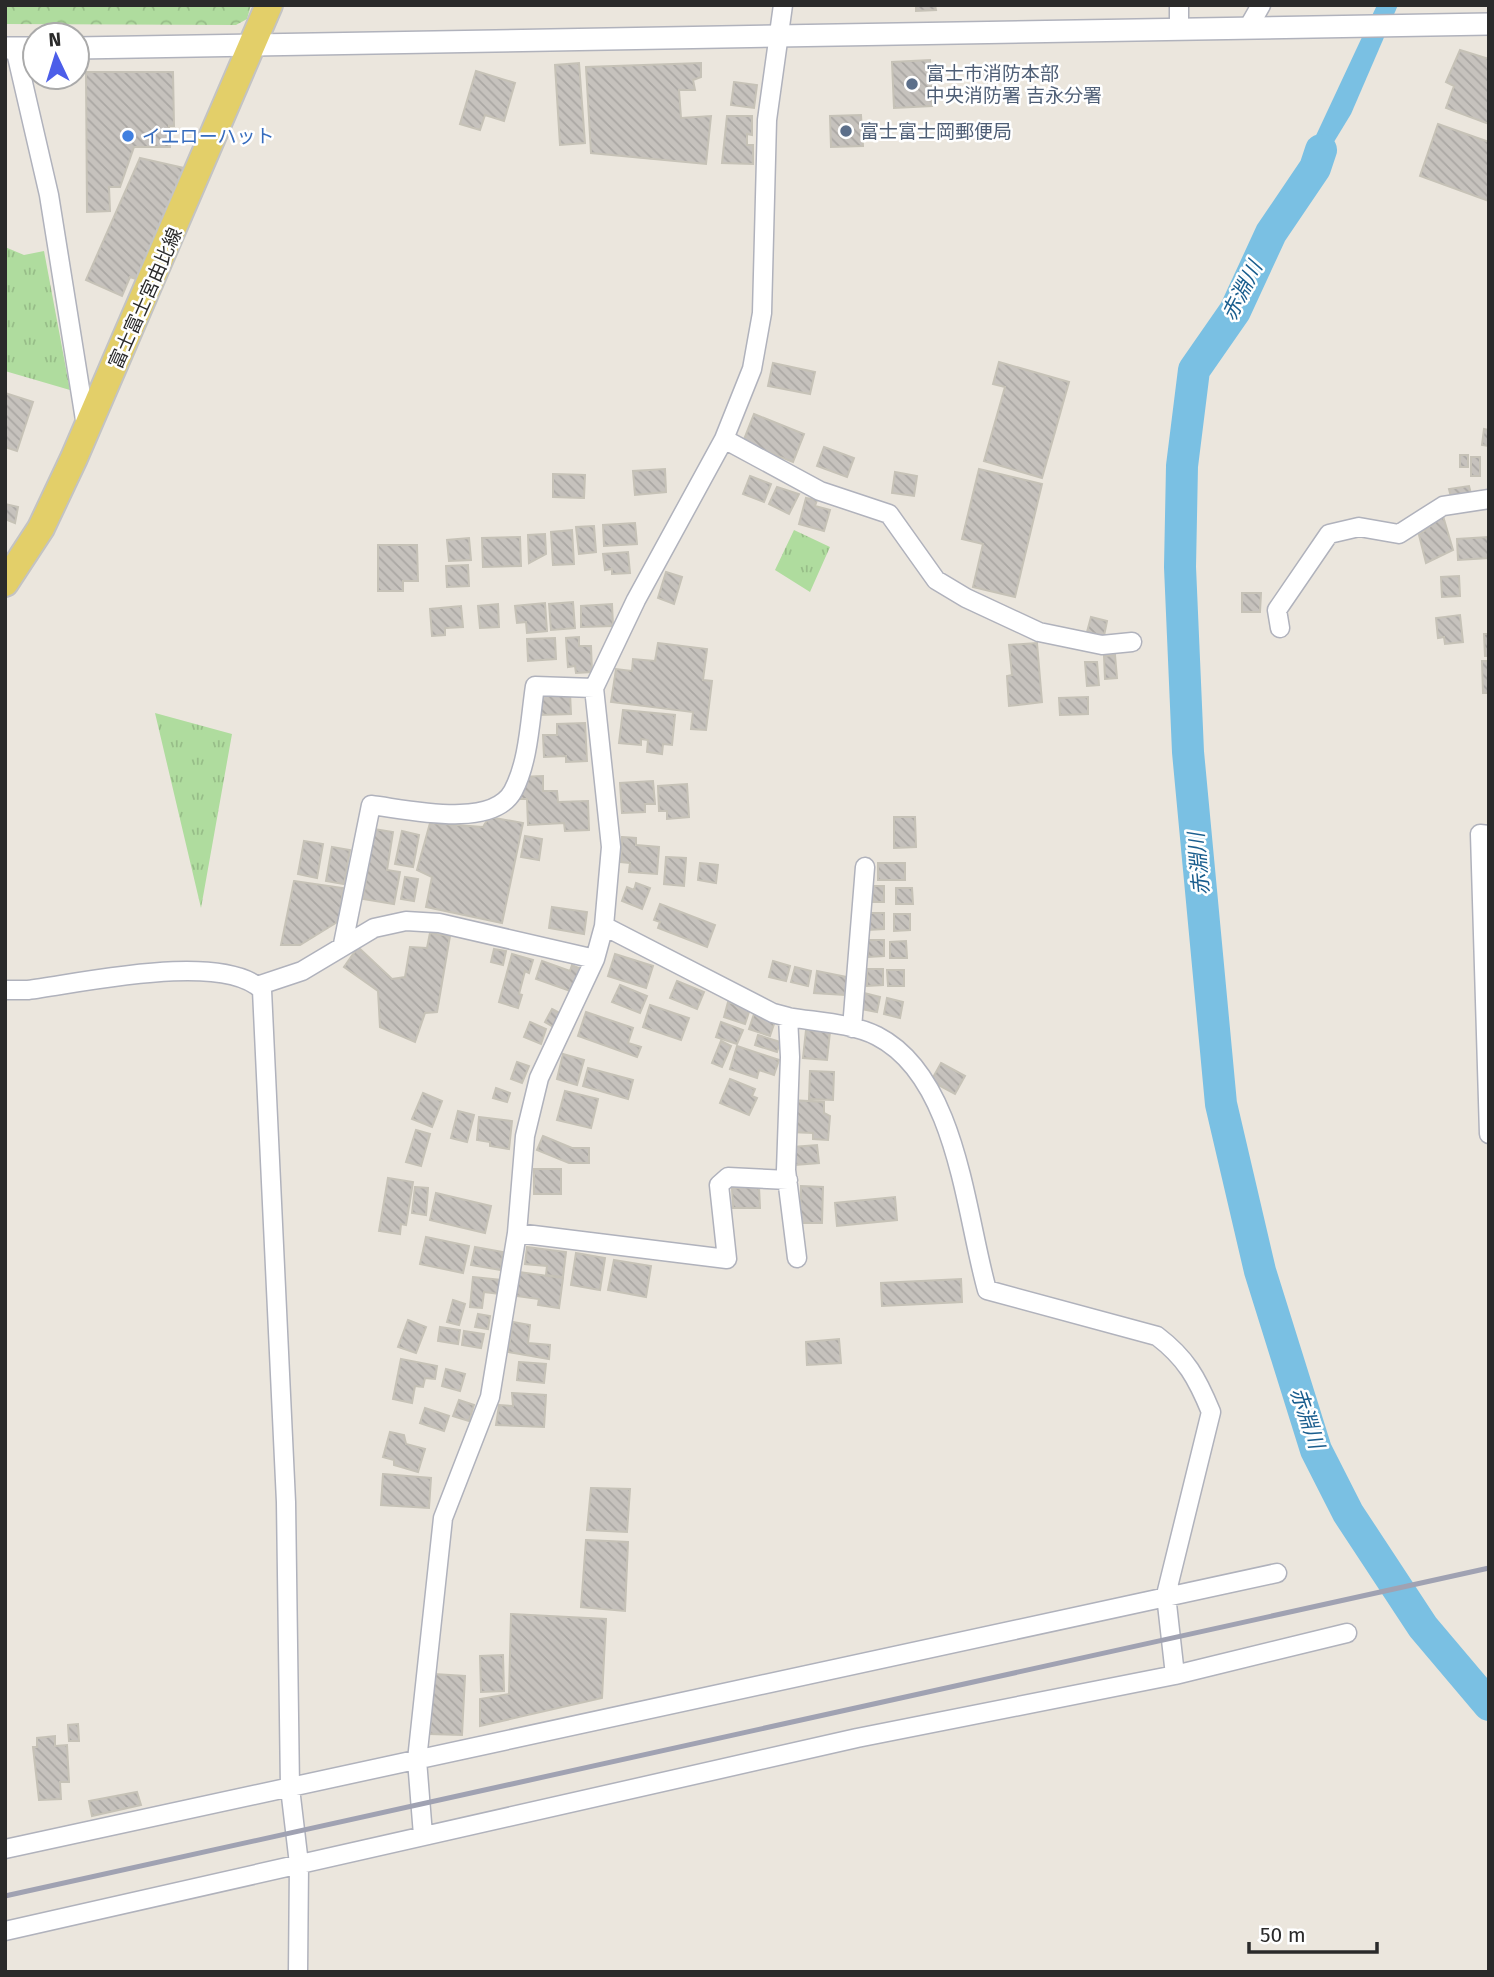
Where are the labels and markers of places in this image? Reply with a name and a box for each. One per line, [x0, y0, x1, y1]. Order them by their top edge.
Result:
place label: 富士市消防本部 中央消防署 吉永分署 [926, 62, 1102, 107]
marker: 富士市消防本部 中央消防署 吉永分署 [904, 76, 920, 92]
place label: 富士富士岡郵便局 [860, 120, 1012, 143]
marker: 富士富士岡郵便局 [838, 123, 854, 139]
place label: イエローハット [142, 125, 274, 148]
marker: イエローハット [120, 128, 136, 144]

